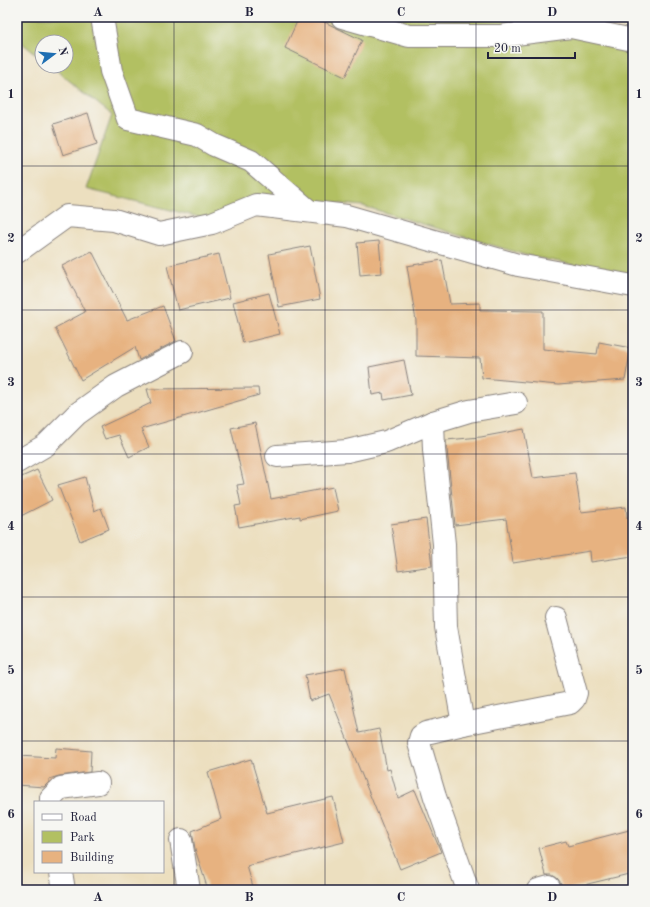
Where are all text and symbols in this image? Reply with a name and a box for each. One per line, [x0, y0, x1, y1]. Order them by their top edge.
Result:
text: A [93, 6, 103, 19]
text: B [244, 6, 254, 19]
text: C [397, 6, 405, 19]
text: D [547, 6, 557, 19]
north arrow [34, 34, 74, 74]
scale bar [488, 34, 575, 60]
text: 20 m [494, 43, 521, 55]
text: N [56, 46, 69, 58]
text: 1 [7, 88, 15, 101]
text: 1 [635, 88, 643, 101]
text: 2 [7, 232, 15, 245]
text: 2 [635, 232, 643, 245]
text: 3 [7, 376, 15, 389]
text: 3 [635, 376, 643, 389]
text: 4 [7, 520, 15, 533]
text: 4 [635, 520, 643, 533]
text: 5 [7, 664, 15, 677]
text: 5 [635, 664, 643, 677]
legend [34, 801, 164, 873]
text: 6 [7, 808, 15, 821]
text: 6 [635, 808, 643, 821]
text: Road [70, 812, 97, 824]
text: Park [70, 832, 95, 844]
text: Building [70, 852, 114, 864]
text: A [93, 891, 103, 904]
text: B [244, 891, 254, 904]
text: C [397, 891, 405, 904]
text: D [547, 891, 557, 904]

